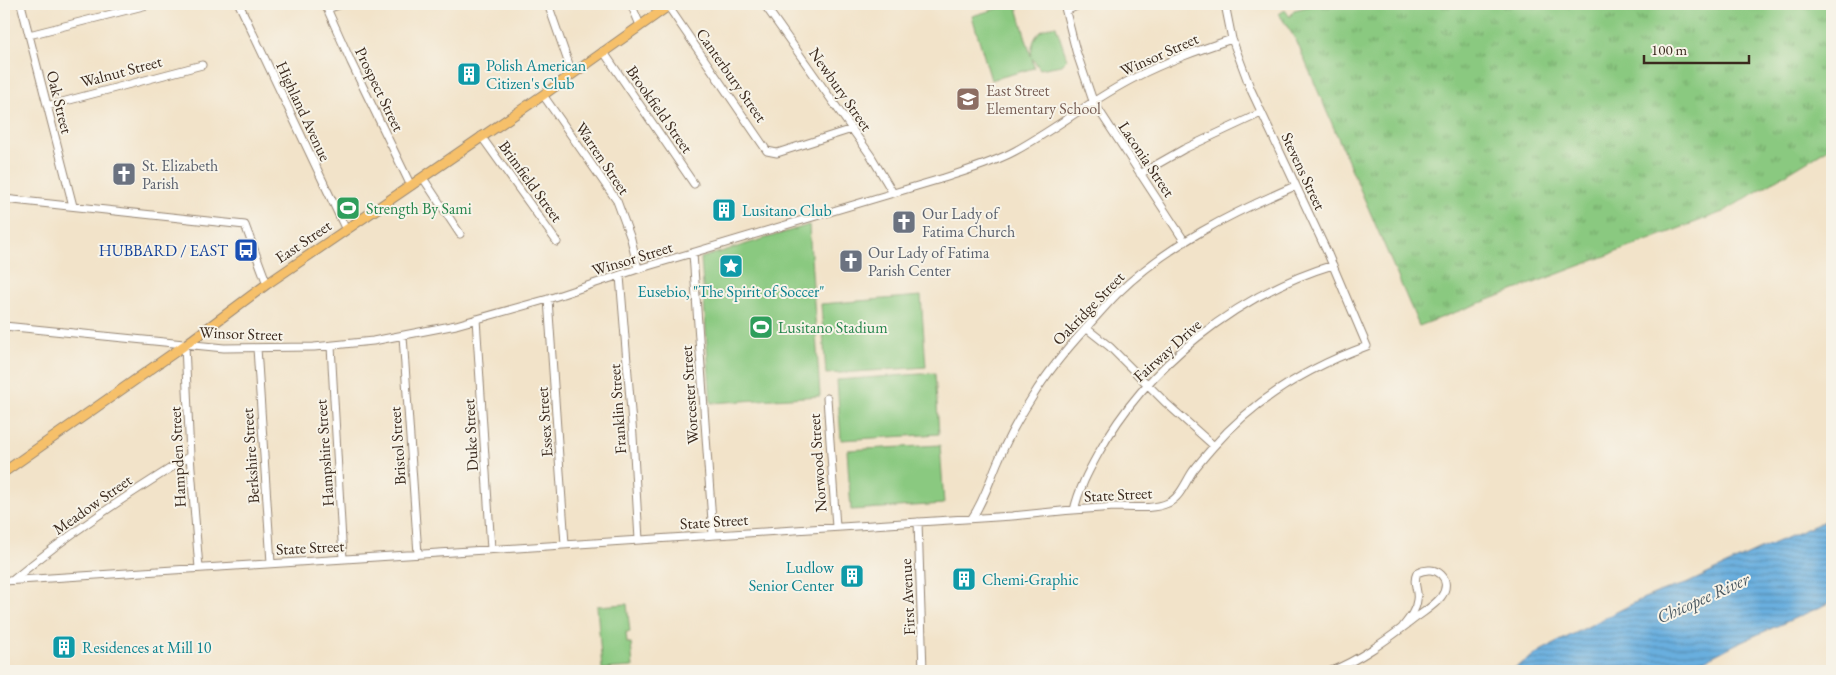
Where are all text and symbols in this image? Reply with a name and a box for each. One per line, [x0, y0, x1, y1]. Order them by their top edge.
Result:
street label: Canterbury Street [691, 24, 772, 126]
street label: Winsor Street [1117, 28, 1202, 81]
scale bar [1644, 32, 1748, 64]
text: 100 m [1651, 40, 1688, 59]
street label: Prospect Street [350, 43, 409, 135]
street label: Newbury Street [804, 43, 877, 135]
street label: Walnut Street [78, 51, 164, 92]
place label: Polish American Citizen's Club [486, 55, 587, 94]
street label: Highland Avenue [271, 58, 336, 165]
building icon: Polish American Citizen's Club [456, 61, 482, 87]
street label: Brookfield Street [622, 61, 698, 157]
street label: Oak Street [42, 68, 77, 136]
place label: East Street Elementary School [986, 80, 1101, 119]
school or university icon: East Street Elementary School [955, 86, 981, 112]
street label: Laconia Street [1114, 117, 1180, 201]
street label: Warren Street [571, 118, 635, 199]
street label: Stevens Street [1276, 129, 1331, 214]
street label: Brimfield Street [494, 136, 567, 226]
place label: St. Elizabeth Parish [142, 155, 218, 194]
church icon: St. Elizabeth Parish [111, 161, 137, 187]
sports icon: Strength By Sami [335, 195, 361, 221]
building icon: Lusitano Club [711, 197, 737, 223]
place label: Strength By Sami [366, 198, 472, 219]
place label: Lusitano Club [742, 200, 832, 221]
place label: Our Lady of Fatima Church [922, 203, 1015, 242]
church icon: Our Lady of Fatima Church [891, 209, 917, 235]
street label: East Street [271, 215, 335, 268]
street label: Winsor Street [589, 236, 675, 281]
bus stop icon: HUBBARD / EAST [233, 237, 259, 263]
place label: HUBBARD / EAST [99, 240, 228, 261]
place label: Our Lady of Fatima Parish Center [868, 242, 990, 281]
church icon: Our Lady of Fatima Parish Center [838, 248, 864, 274]
place icon: Eusebio, "The Spirit of Soccer" [718, 253, 744, 279]
street label: Oakridge Street [1048, 267, 1129, 350]
place label: Eusebio, "The Spirit of Soccer" [637, 281, 825, 302]
sports icon: Lusitano Stadium [748, 314, 774, 340]
street label: Fairway Drive [1129, 314, 1206, 387]
place label: Lusitano Stadium [778, 317, 888, 338]
street label: Winsor Street [199, 322, 283, 345]
street label: Worcester Street [676, 345, 703, 445]
street label: Franklin Street [604, 363, 631, 455]
street label: Essex Street [532, 386, 557, 458]
street label: Duke Street [458, 398, 483, 472]
street label: Hampshire Street [310, 399, 339, 507]
street label: Hampden Street [164, 406, 191, 508]
street label: Bristol Street [384, 406, 411, 486]
street label: Berkshire Street [237, 407, 264, 504]
street label: Norwood Street [804, 413, 831, 513]
street label: Meadow Street [49, 469, 136, 539]
street label: State Street [1083, 482, 1153, 507]
street label: State Street [679, 509, 749, 534]
street label: State Street [275, 535, 345, 560]
place label: Ludlow Senior Center [749, 557, 835, 596]
street label: First Avenue [895, 558, 920, 636]
building icon: Ludlow Senior Center [839, 563, 865, 589]
building icon: Chemi-Graphic [951, 566, 977, 592]
water label: Chicopee River [1653, 566, 1754, 629]
place label: Chemi-Graphic [982, 569, 1079, 590]
building icon: Residences at Mill 10 [51, 634, 77, 660]
place label: Residences at Mill 10 [82, 637, 212, 658]

